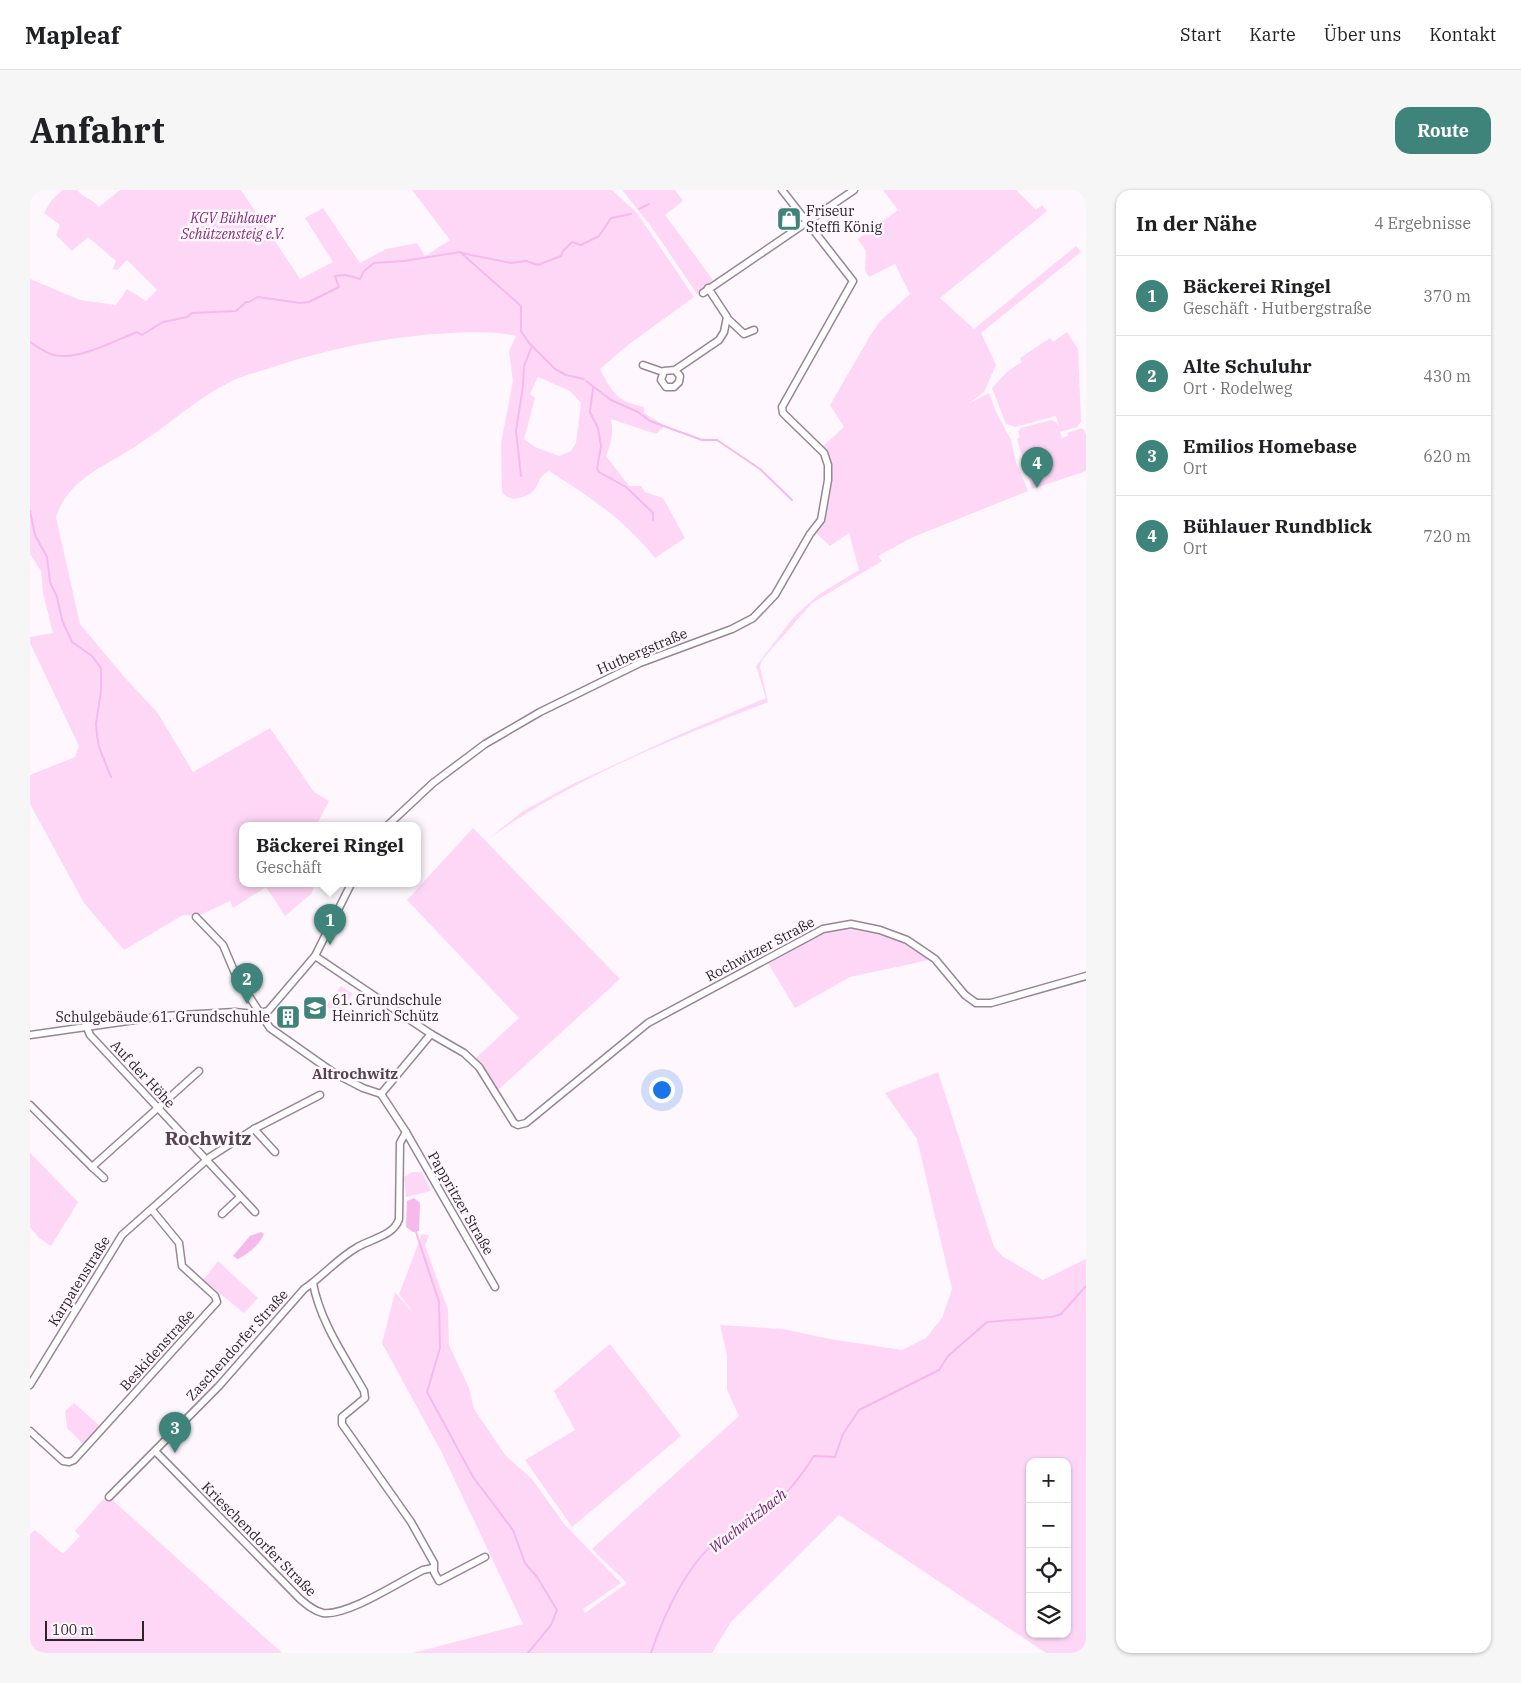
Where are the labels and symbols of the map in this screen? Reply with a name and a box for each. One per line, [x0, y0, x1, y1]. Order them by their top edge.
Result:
place label: Friseur Steffi König [806, 202, 882, 236]
shop icon: Friseur Steffi König [776, 206, 802, 232]
park label: KGV Bühlauer Schützensteig e.V. [180, 209, 285, 243]
pin: 4 [1021, 447, 1053, 488]
street label: Hutbergstraße [594, 624, 690, 678]
pin: 1 [314, 904, 346, 945]
street label: Rochwitzer Straße [702, 913, 818, 985]
pin: 2 [231, 963, 263, 1004]
place label: 61. Grundschule Heinrich Schütz [332, 991, 442, 1025]
school or university icon: 61. Grundschule Heinrich Schütz [302, 995, 328, 1021]
building icon: Schulgebäude 61. Grundschuhle [275, 1004, 301, 1030]
place label: Schulgebäude 61. Grundschuhle [55, 1008, 270, 1026]
street label: Auf der Höhe [107, 1036, 179, 1112]
district label: Altrochwitz [312, 1064, 398, 1083]
your location [649, 1077, 675, 1103]
district label: Rochwitz [165, 1126, 252, 1150]
street label: Pappritzer Straße [424, 1148, 498, 1258]
street label: Karpatenstraße [44, 1232, 114, 1330]
street label: Zaschendorfer Straße [182, 1286, 292, 1404]
street label: Beskidenstraße [116, 1306, 198, 1394]
pin: 3 [159, 1412, 191, 1453]
street label: Krieschendorfer Straße [198, 1478, 320, 1600]
water label: Wachwitzbach [705, 1484, 791, 1557]
scale bar [45, 1618, 144, 1641]

